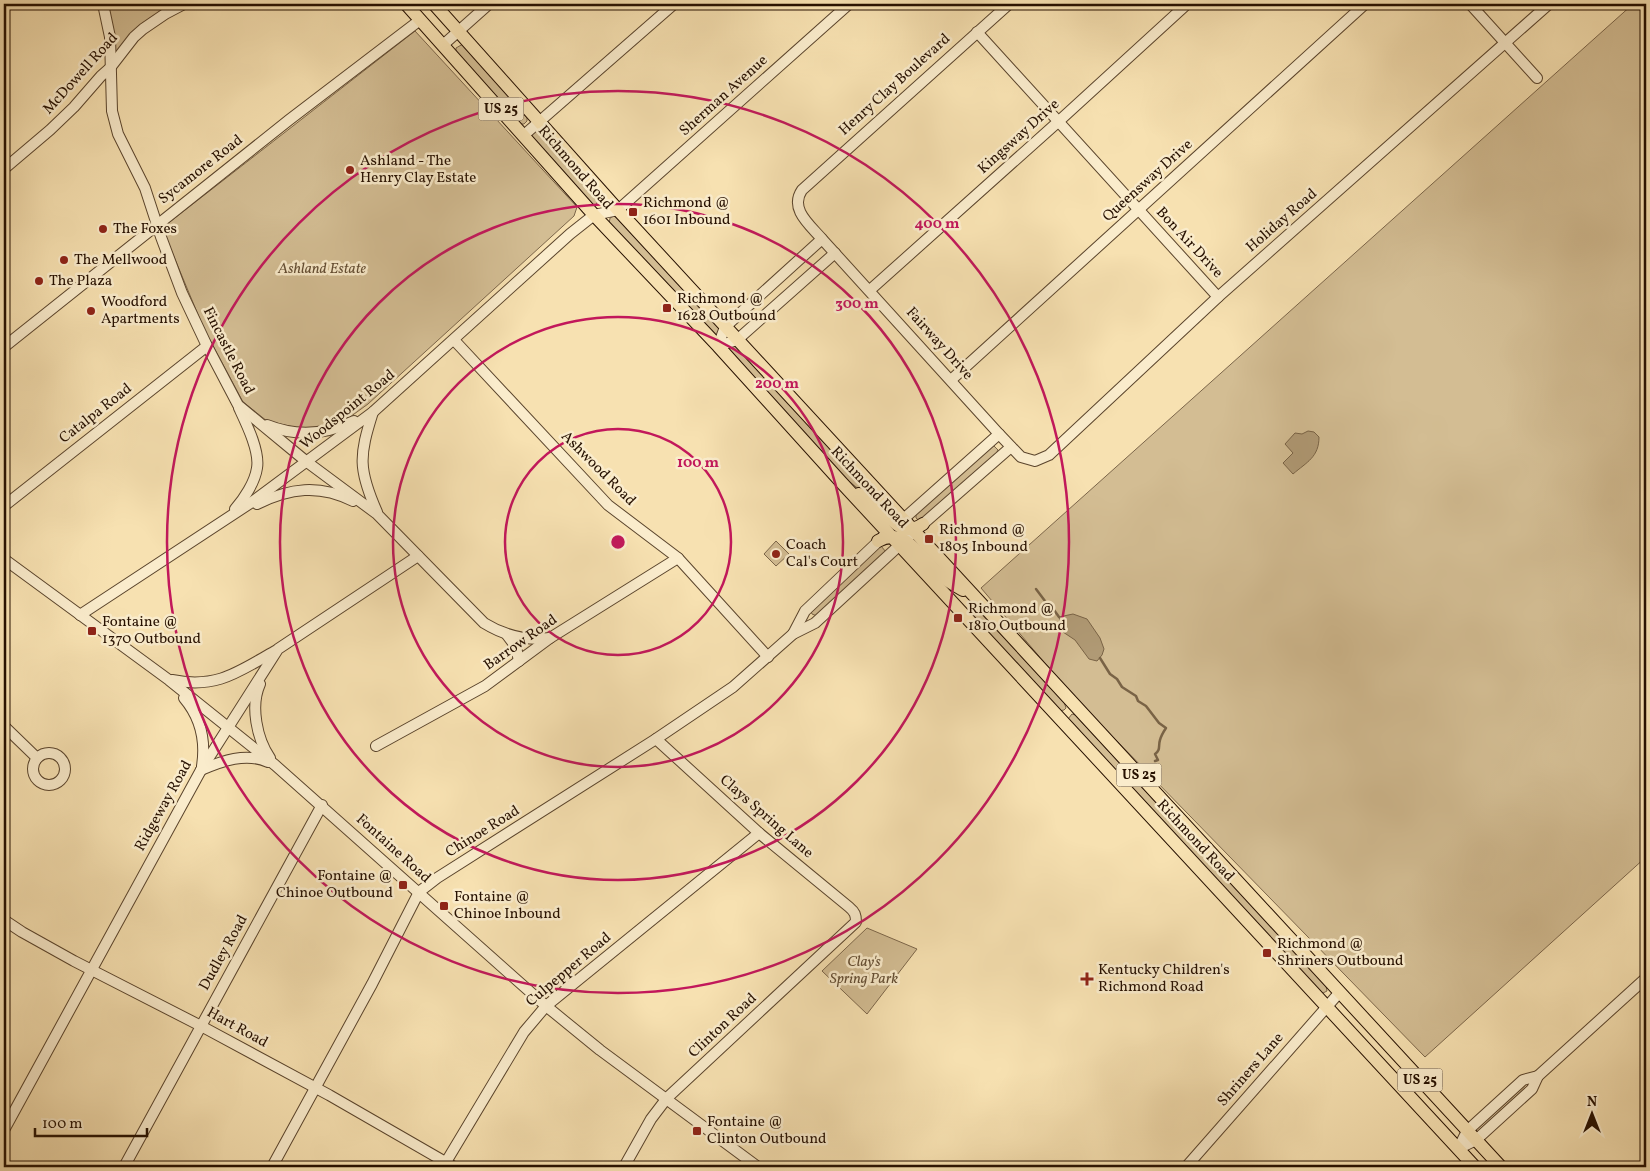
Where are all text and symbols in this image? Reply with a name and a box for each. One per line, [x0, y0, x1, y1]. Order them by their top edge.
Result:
street label: McDowell Road [39, 28, 123, 120]
street label: Henry Clay Boulevard [835, 29, 955, 141]
street label: Sherman Avenue [675, 51, 773, 141]
street label: Kingsway Drive [974, 95, 1064, 179]
road number: US 25 [478, 98, 524, 120]
street label: Richmond Road [532, 121, 618, 215]
street label: Sycamore Road [154, 130, 248, 210]
street label: Queensway Drive [1098, 135, 1198, 227]
place label: Ashland - The Henry Clay Estate [360, 151, 476, 189]
marker: Ashland - The Henry Clay Estate [344, 164, 356, 176]
street label: Holiday Road [1242, 184, 1322, 258]
place label: Richmond @ 1601 Inbound [643, 193, 731, 231]
street label: Bon Air Drive [1151, 203, 1227, 283]
marker: Richmond @ 1601 Inbound [627, 206, 639, 218]
text: 400 m [915, 214, 960, 235]
place label: The Foxes [113, 219, 177, 240]
marker: The Foxes [97, 223, 109, 235]
place label: The Mellwood [74, 250, 167, 271]
marker: The Mellwood [58, 254, 70, 266]
park label: Ashland Estate [277, 259, 366, 280]
place label: The Plaza [49, 271, 112, 292]
marker: The Plaza [33, 275, 45, 287]
place label: Richmond @ 1628 Outbound [677, 289, 776, 327]
place label: Woodford Apartments [101, 292, 180, 330]
text: 300 m [835, 294, 879, 315]
marker: Richmond @ 1628 Outbound [661, 302, 673, 314]
street label: Fairway Drive [900, 303, 978, 385]
street label: Fincastle Road [197, 304, 259, 398]
marker: Woodford Apartments [85, 305, 97, 317]
street label: Woodspoint Road [296, 365, 400, 455]
text: 200 m [755, 374, 799, 395]
street label: Catalpa Road [55, 379, 137, 449]
street label: Ashwood Road [556, 427, 640, 511]
street label: Richmond Road [825, 442, 913, 534]
text: 100 m [677, 453, 720, 474]
place label: Richmond @ 1805 Inbound [939, 520, 1028, 558]
centre of rings [609, 533, 627, 551]
marker: Richmond @ 1805 Inbound [923, 533, 935, 545]
place label: Coach Cal's Court [786, 535, 858, 573]
marker: Coach Cal's Court [770, 548, 782, 560]
place label: Richmond @ 1810 Outbound [968, 599, 1066, 637]
street label: Barrow Road [480, 610, 562, 676]
place label: Fontaine @ 1370 Outbound [102, 612, 201, 650]
marker: Richmond @ 1810 Outbound [952, 612, 964, 624]
marker: Fontaine @ 1370 Outbound [86, 625, 98, 637]
street label: Ridgeway Road [130, 757, 198, 855]
road number: US 25 [1116, 764, 1162, 786]
street label: Clays Spring Lane [715, 770, 817, 864]
street label: Richmond Road [1151, 795, 1239, 887]
street label: Chinoe Road [442, 801, 524, 863]
street label: Fontaine Road [351, 809, 435, 889]
place label: Fontaine @ Chinoe Outbound [276, 866, 393, 904]
marker: Fontaine @ Chinoe Outbound [397, 879, 409, 891]
place label: Fontaine @ Chinoe Inbound [454, 887, 561, 925]
marker: Fontaine @ Chinoe Inbound [438, 900, 450, 912]
street label: Dudley Road [194, 911, 254, 995]
street label: Culpepper Road [522, 928, 616, 1012]
place label: Richmond @ Shriners Outbound [1277, 934, 1404, 972]
marker: Richmond @ Shriners Outbound [1261, 947, 1273, 959]
park label: Clay's Spring Park [830, 952, 898, 990]
place label: Kentucky Children's Richmond Road [1098, 960, 1230, 998]
marker: Kentucky Children's Richmond Road [1080, 972, 1094, 986]
street label: Clinton Road [684, 989, 762, 1063]
street label: Hart Road [203, 1003, 271, 1053]
street label: Shriners Lane [1213, 1028, 1289, 1112]
road number: US 25 [1398, 1068, 1442, 1092]
north arrow [1568, 1088, 1618, 1138]
text: N [1587, 1093, 1597, 1112]
scale bar [35, 1106, 148, 1138]
place label: Fontaine @ Clinton Outbound [707, 1112, 827, 1150]
text: 100 m [42, 1114, 82, 1135]
marker: Fontaine @ Clinton Outbound [691, 1125, 703, 1137]

